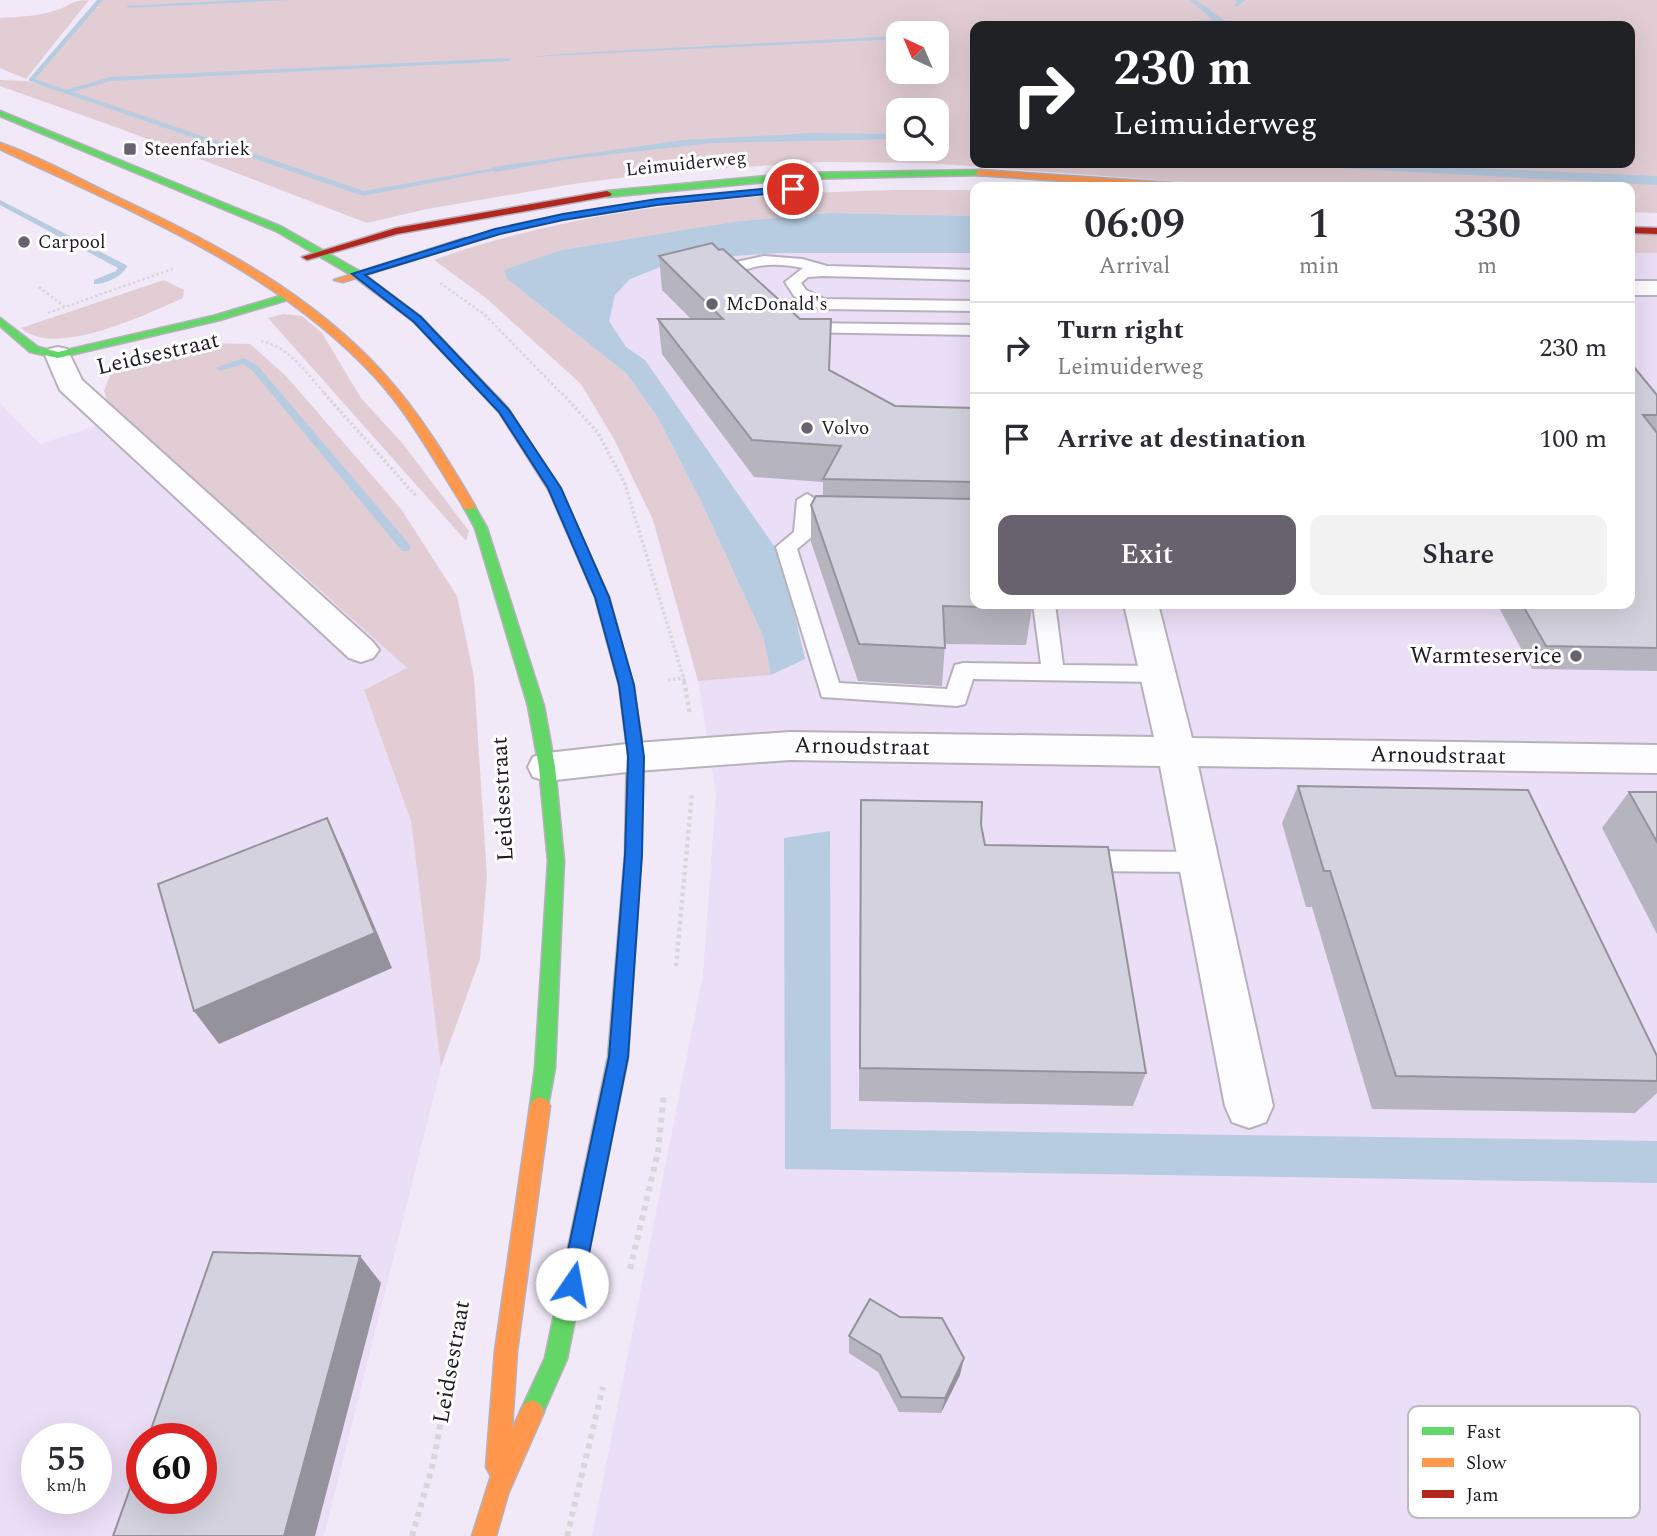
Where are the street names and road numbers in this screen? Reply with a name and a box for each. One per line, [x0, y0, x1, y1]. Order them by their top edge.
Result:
street label: Leimuiderweg [624, 143, 748, 185]
street label: Leidsestraat [93, 323, 223, 385]
street label: Arnoudstraat [794, 728, 930, 766]
street label: Leidsestraat [482, 736, 524, 862]
street label: Arnoudstraat [1370, 737, 1506, 775]
street label: Leidsestraat [424, 1297, 480, 1427]

